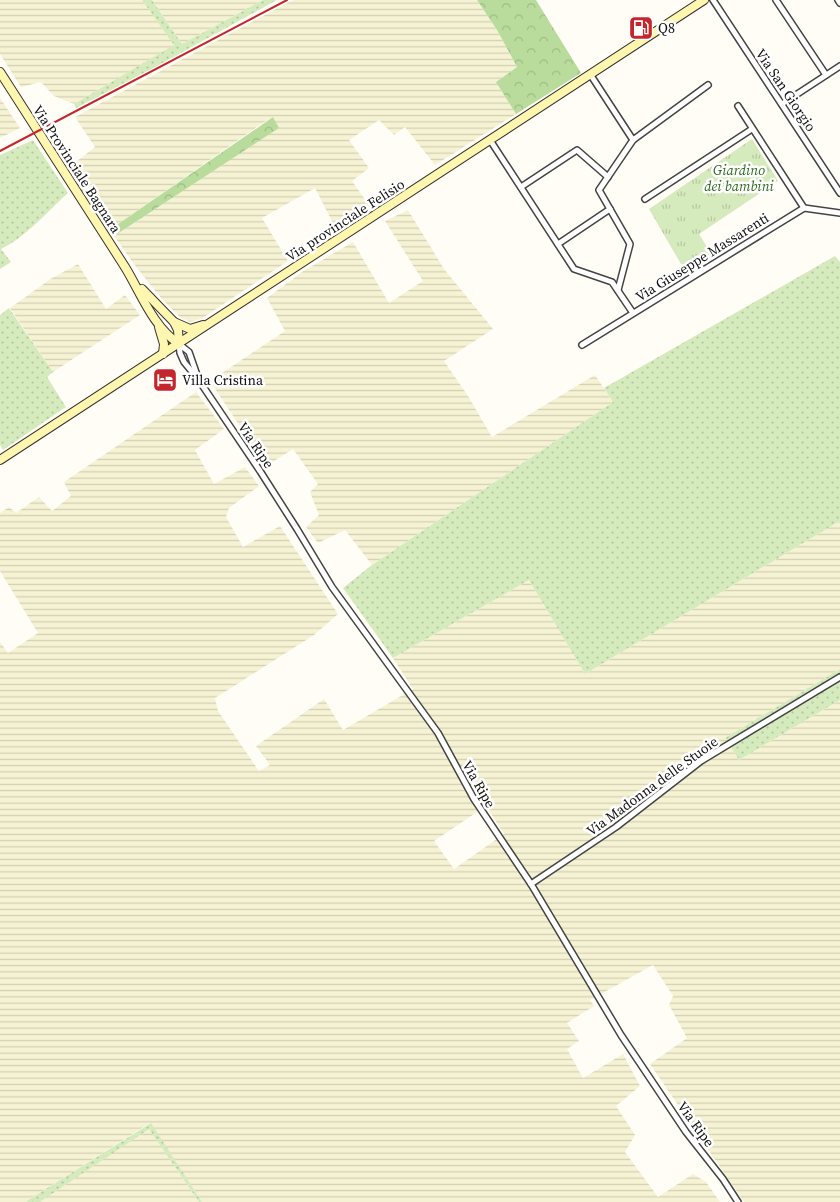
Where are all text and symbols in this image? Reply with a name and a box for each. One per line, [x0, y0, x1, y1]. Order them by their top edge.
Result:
fuel station icon: Q8 [628, 15, 654, 41]
place label: Q8 [658, 18, 675, 38]
street label: Via San Giorgio [751, 45, 821, 136]
street label: Via Provinciale Bagnara [28, 101, 126, 238]
park label: Giardino dei bambini [704, 160, 775, 196]
street label: Via provinciale Felisio [281, 174, 409, 266]
street label: Via Giuseppe Massarenti [631, 208, 773, 306]
hotel icon: Villa Cristina [152, 367, 178, 393]
place label: Villa Cristina [182, 370, 264, 390]
street label: Via Ripe [233, 418, 279, 472]
street label: Via Madonna delle Stuoie [582, 731, 722, 841]
street label: Via Ripe [457, 756, 501, 812]
street label: Via Ripe [673, 1097, 719, 1151]

